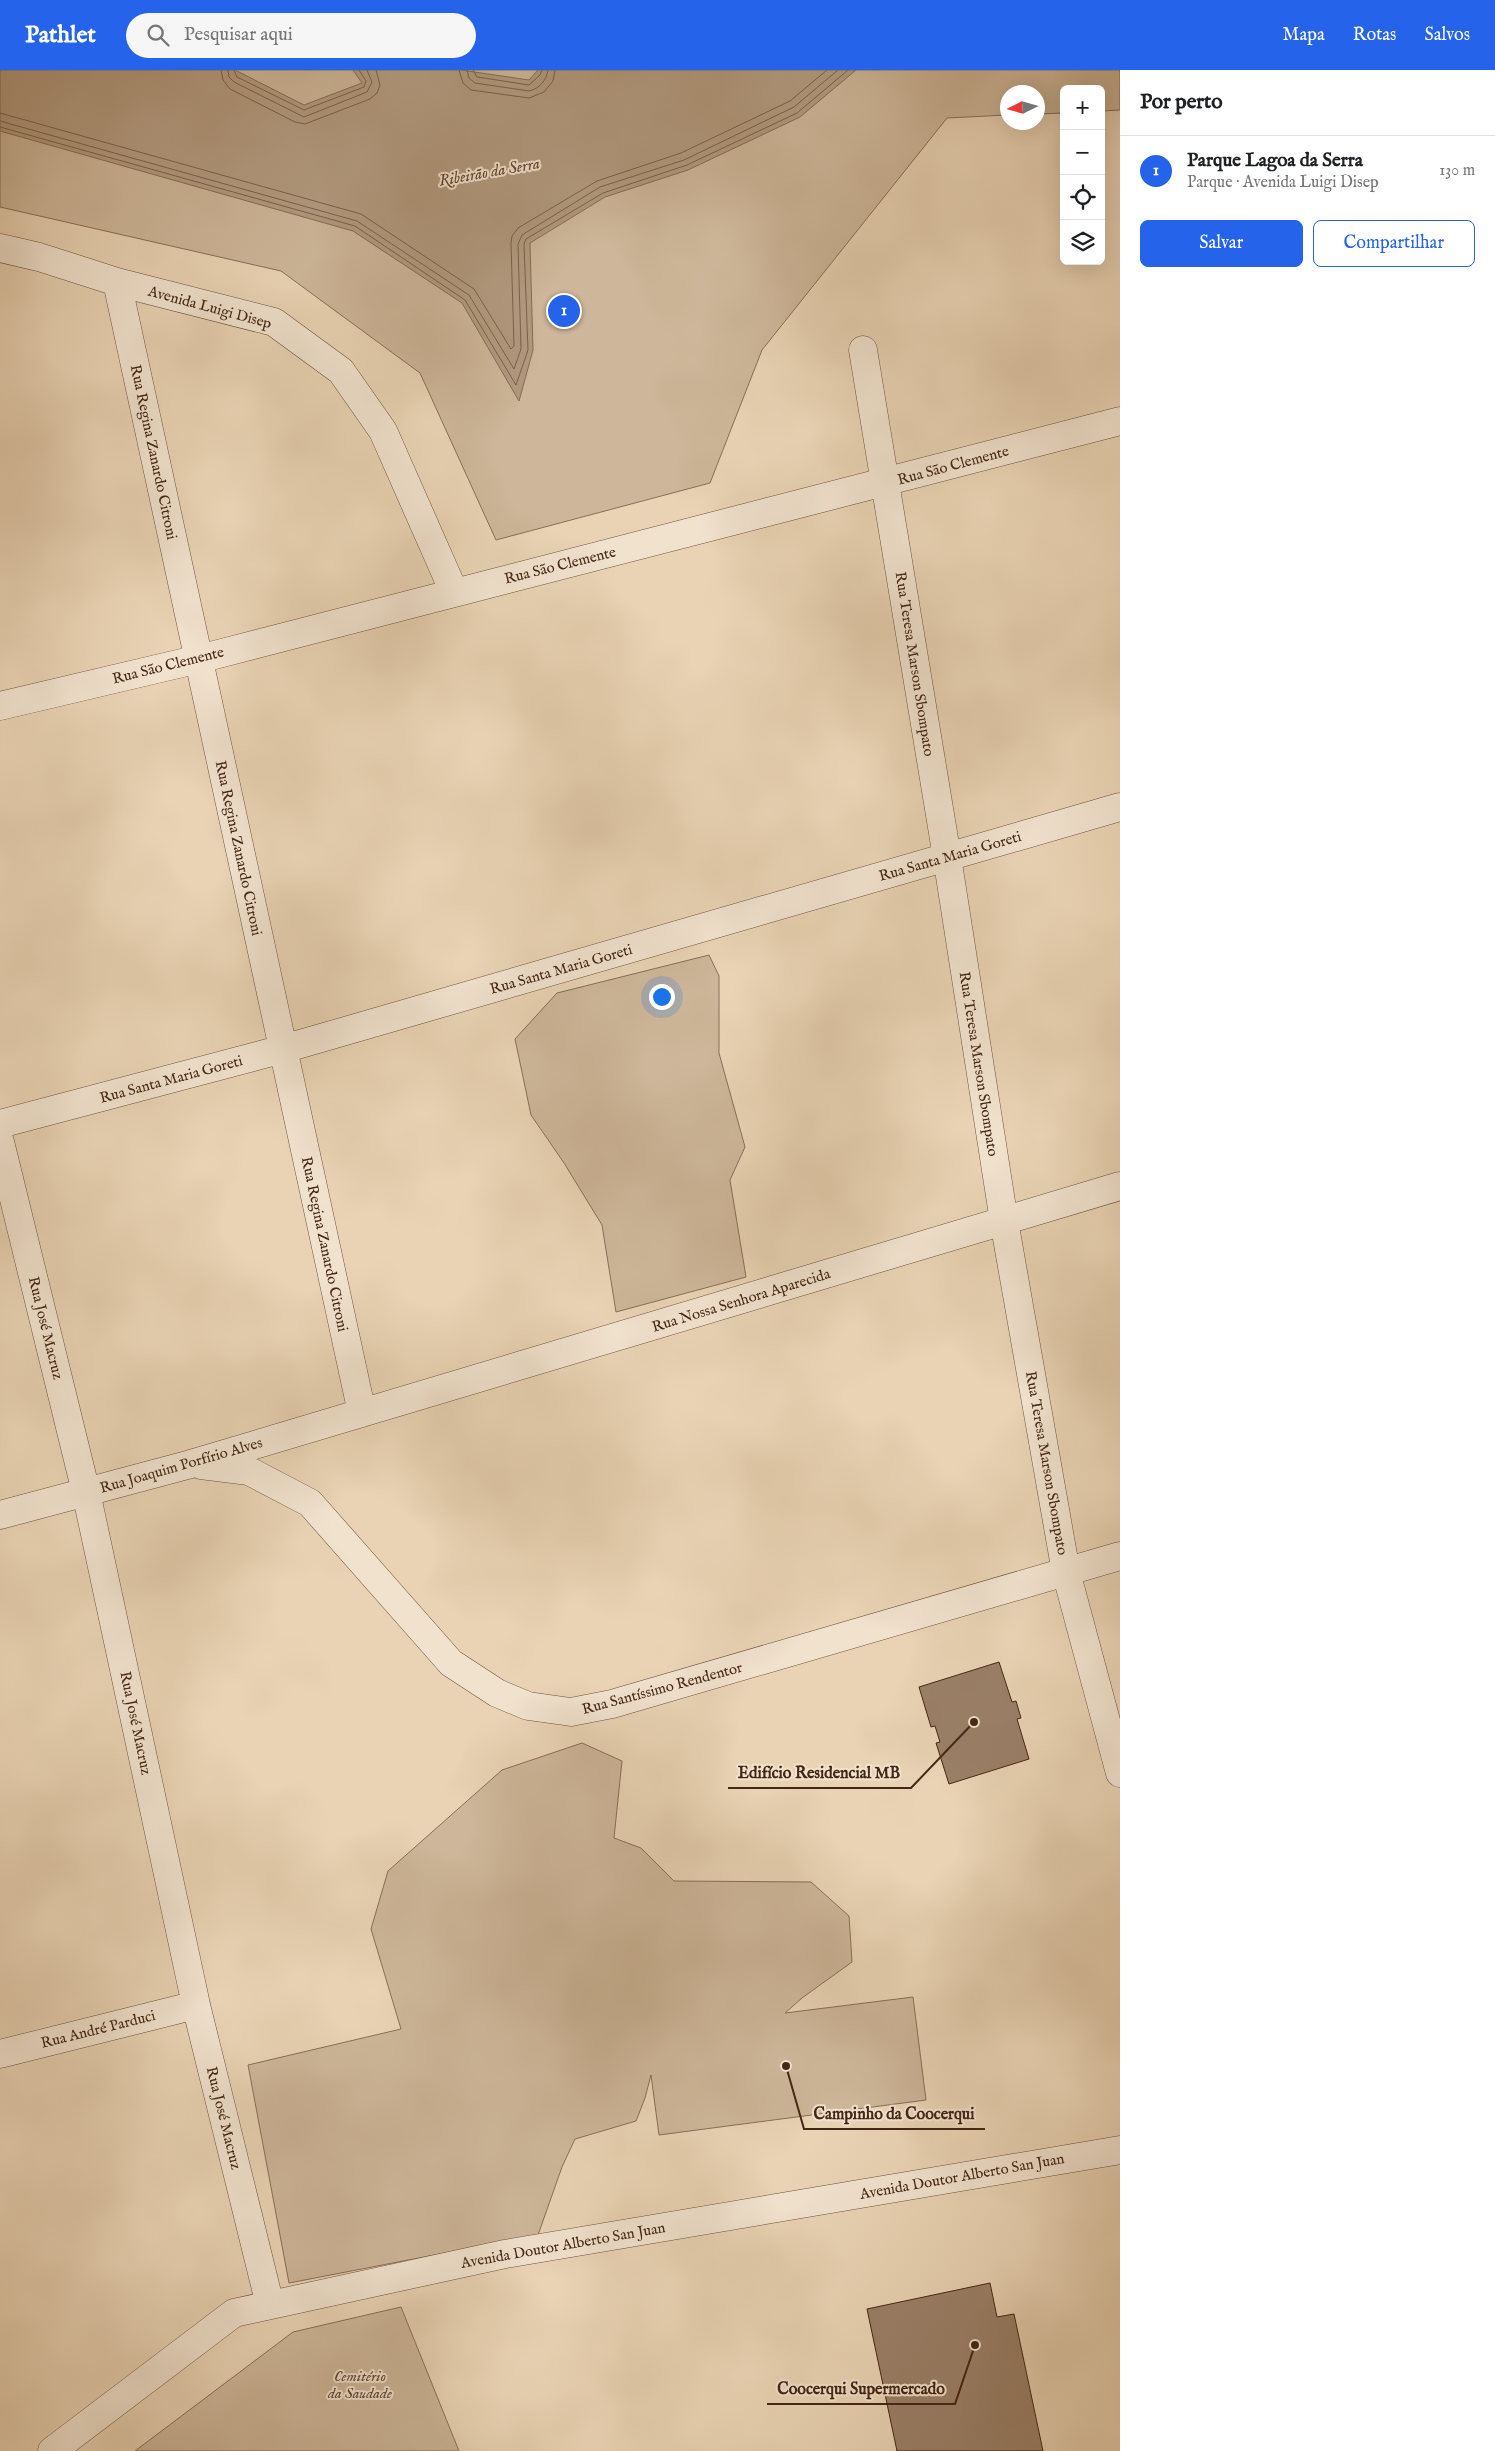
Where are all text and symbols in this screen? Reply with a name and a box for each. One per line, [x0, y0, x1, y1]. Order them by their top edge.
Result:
search box [126, 13, 476, 58]
text: Pathlet [25, 20, 96, 51]
icon: search [144, 21, 172, 49]
text: Pesquisar aqui [184, 23, 293, 47]
text: Mapa [1283, 24, 1325, 47]
text: Rotas [1353, 24, 1396, 47]
text: Salvos [1424, 24, 1470, 47]
north arrow [1000, 85, 1045, 130]
map controls [1060, 85, 1105, 265]
button: + [1060, 85, 1105, 130]
text: Por perto [1140, 89, 1222, 116]
button: − [1060, 130, 1105, 175]
text: Parque Lagoa da Serra [1187, 149, 1363, 173]
water label: Ribeirão da Serra [437, 154, 541, 192]
text: 1 [1153, 161, 1159, 181]
text: 130 m [1439, 161, 1475, 181]
text: Parque · Avenida Luigi Disep [1187, 173, 1379, 193]
button: locate [1060, 175, 1105, 220]
button: layers [1060, 220, 1105, 265]
button: Salvar [1140, 220, 1303, 267]
button: Compartilhar [1313, 220, 1475, 267]
street label: Avenida Luigi Disep [145, 282, 274, 333]
pin: 1 [548, 292, 580, 330]
street label: Rua Regina Zanardo Citroni [126, 363, 181, 541]
street label: Rua São Clemente [895, 441, 1011, 489]
street label: Rua São Clemente [502, 542, 618, 589]
street label: Rua Teresa Marson Sbompato [891, 570, 938, 758]
street label: Rua São Clemente [110, 642, 226, 689]
street label: Rua Regina Zanardo Citroni [211, 759, 266, 937]
street label: Rua Santa Maria Goreti [877, 827, 1024, 886]
street label: Rua Santa Maria Goreti [488, 940, 635, 999]
street label: Rua Teresa Marson Sbompato [955, 970, 1002, 1158]
your location [649, 984, 675, 1010]
street label: Rua Santa Maria Goreti [98, 1051, 245, 1108]
street label: Rua Regina Zanardo Citroni [297, 1155, 352, 1333]
street label: Rua Nossa Senhora Aparecida [650, 1264, 833, 1337]
street label: Rua José Macruz [24, 1275, 67, 1382]
street label: Rua Teresa Marson Sbompato [1021, 1370, 1072, 1557]
street label: Rua Joaquim Porfírio Alves [98, 1433, 265, 1498]
street label: Rua Santíssimo Rendentor [580, 1658, 745, 1719]
street label: Rua José Macruz [115, 1670, 156, 1777]
callout: Edifício Residencial MB [728, 1757, 911, 1788]
text: Edifício Residencial MB [738, 1764, 901, 1784]
street label: Rua André Parduci [39, 2006, 157, 2053]
street label: Rua José Macruz [202, 2065, 245, 2172]
callout: Campinho da Coocerqui [804, 2098, 985, 2129]
text: Campinho da Coocerqui [814, 2105, 975, 2125]
street label: Avenida Doutor Alberto San Juan [857, 2149, 1066, 2204]
street label: Avenida Doutor Alberto San Juan [458, 2218, 667, 2273]
park label: Cemitério da Saudade [327, 2367, 392, 2403]
callout: Coocerqui Supermercado [767, 2373, 955, 2404]
text: Coocerqui Supermercado [777, 2380, 945, 2400]

